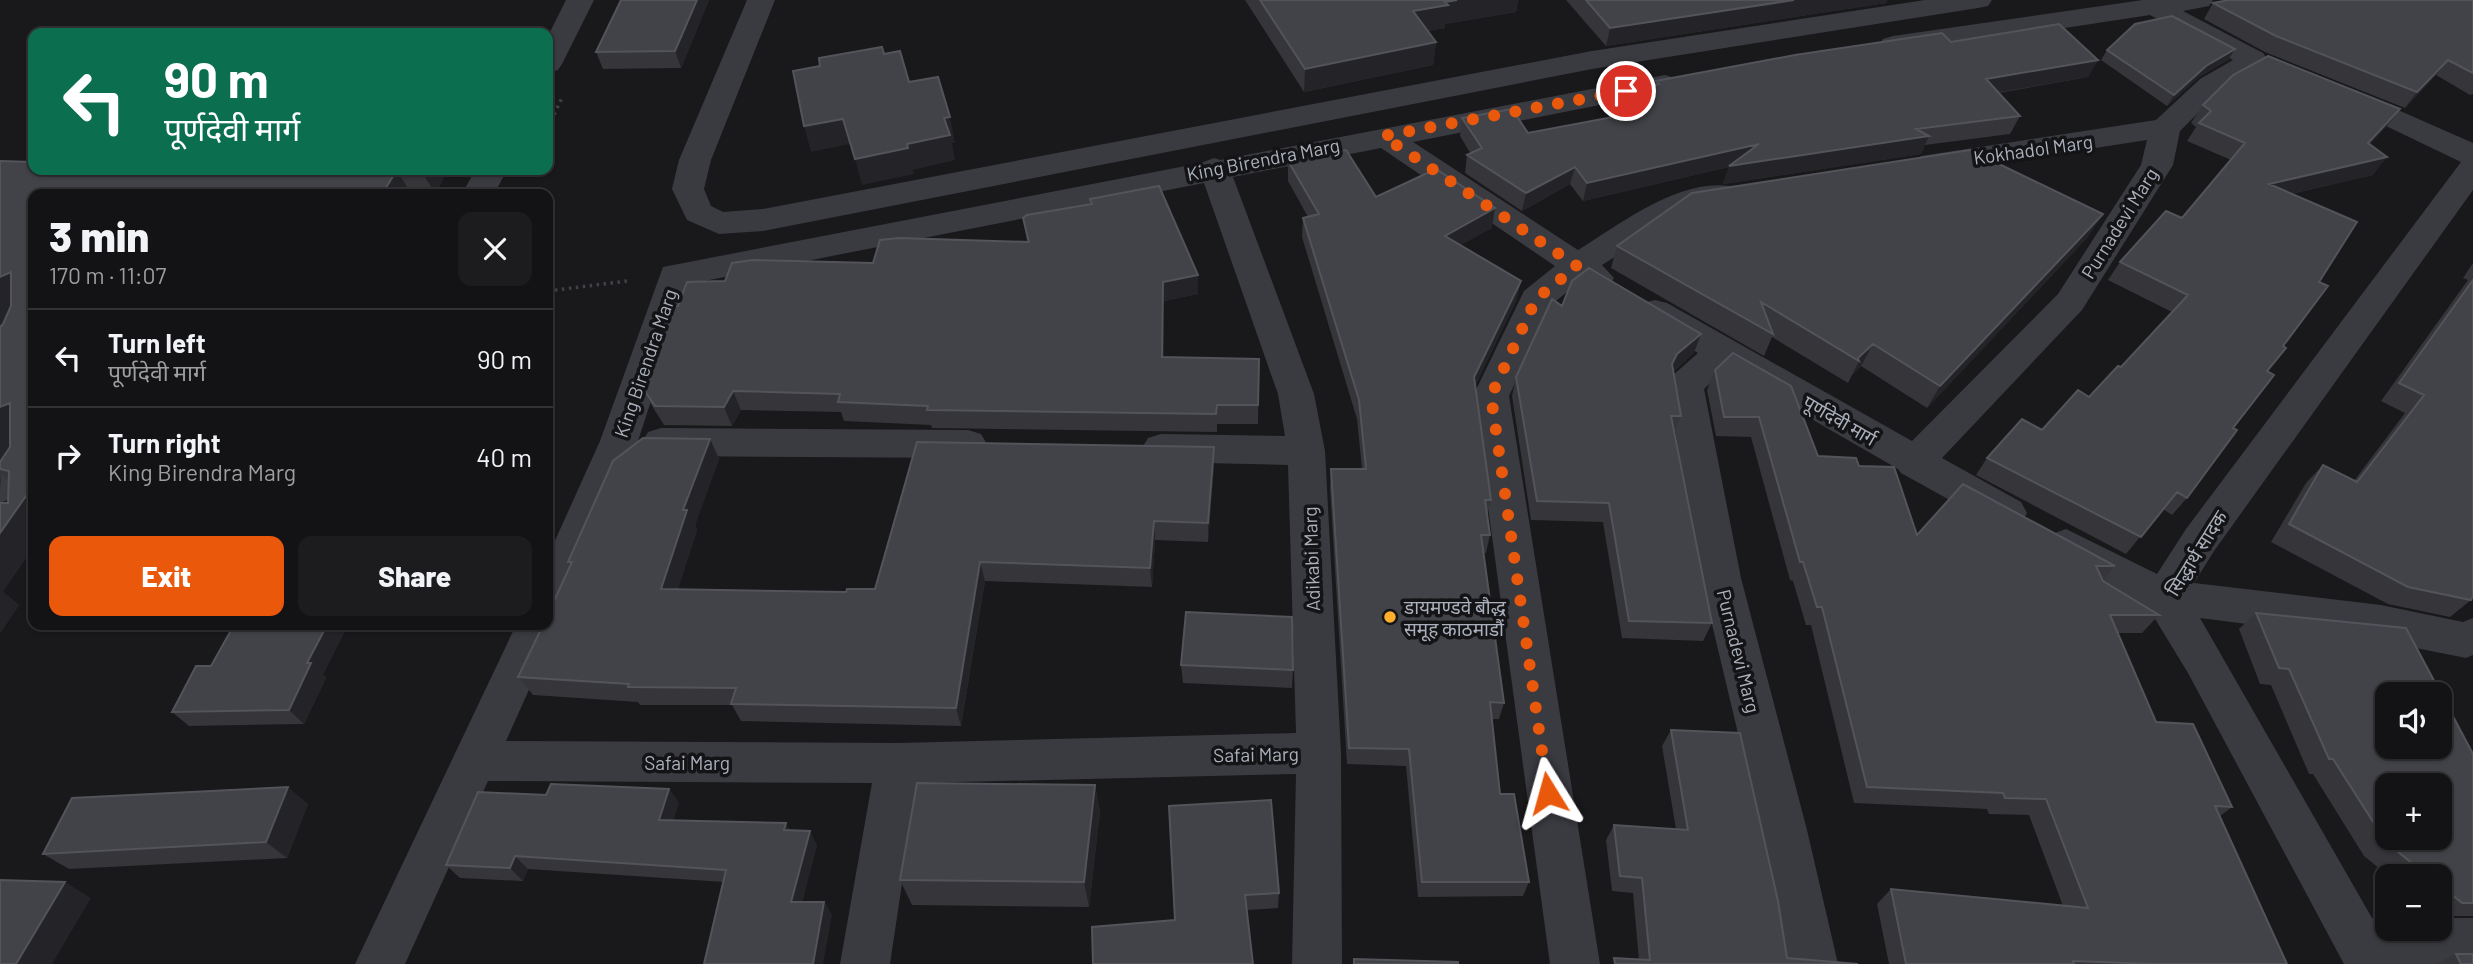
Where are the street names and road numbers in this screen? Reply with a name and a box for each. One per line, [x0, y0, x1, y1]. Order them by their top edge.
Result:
street label: Kokhadol Marg [1972, 129, 2094, 169]
street label: King Birendra Marg [1185, 133, 1341, 185]
street label: Purnadevi Marg [2076, 163, 2162, 283]
street label: King Birendra Marg [609, 286, 681, 440]
street label: पूर्णदेवी मार्ग [1798, 390, 1882, 452]
street label: Adikabi Marg [1298, 506, 1324, 612]
street label: सिद्धार्थ सादक [2161, 506, 2231, 600]
street label: Purnadevi Marg [1713, 587, 1765, 715]
street label: Safai Marg [1213, 742, 1299, 766]
street label: Safai Marg [644, 751, 730, 774]

